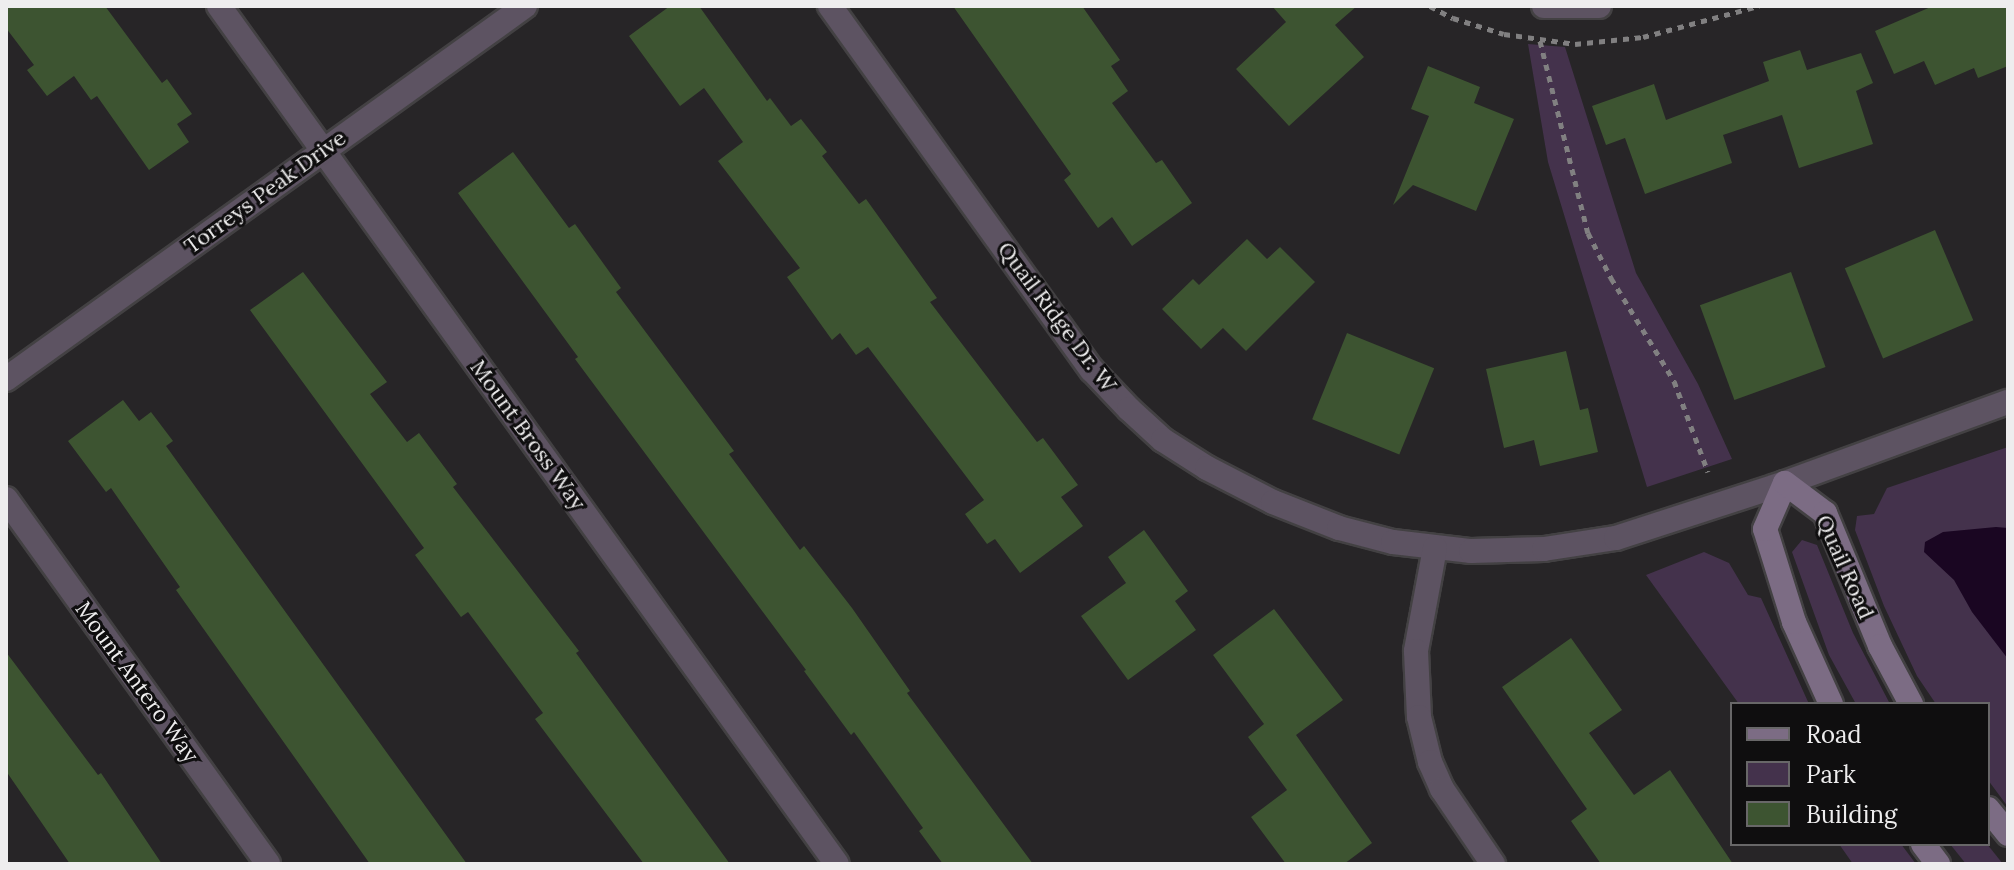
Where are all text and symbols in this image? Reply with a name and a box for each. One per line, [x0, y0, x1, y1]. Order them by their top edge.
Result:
street label: Torreys Peak Drive [179, 125, 351, 259]
street label: Quail Ridge Dr. W [992, 237, 1122, 397]
street label: Mount Bross Way [465, 355, 591, 515]
street label: Quail Road [1810, 511, 1880, 623]
street label: Mount Antero Way [70, 596, 204, 768]
legend [1730, 702, 1990, 846]
text: Road [1806, 719, 1862, 750]
text: Park [1806, 759, 1856, 790]
text: Building [1806, 799, 1897, 830]

